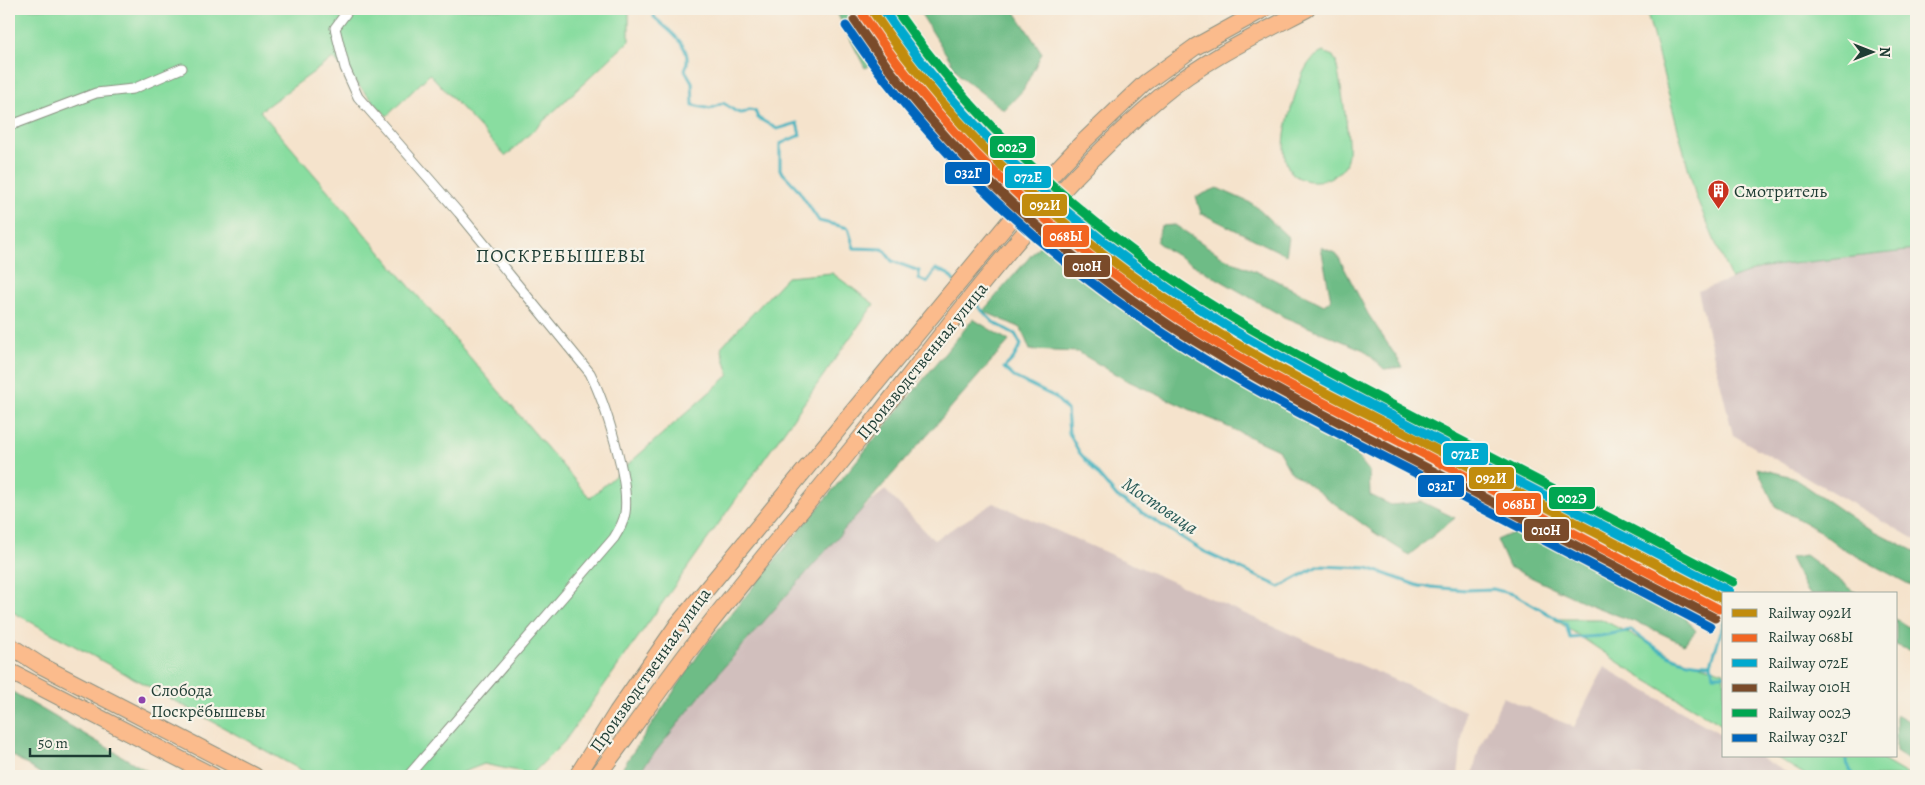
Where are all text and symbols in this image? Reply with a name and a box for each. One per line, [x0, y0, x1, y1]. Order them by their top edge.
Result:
north arrow [1848, 28, 1898, 78]
text: N [1875, 47, 1894, 57]
line badge: 002Э [989, 135, 1036, 159]
text: 002Э [997, 138, 1027, 157]
line badge: 032Г [944, 161, 991, 185]
text: 032Г [954, 164, 982, 183]
line badge: 072Е [1004, 165, 1052, 189]
text: 072Е [1014, 168, 1042, 187]
building icon: Смотритель [1706, 179, 1730, 210]
place label: Смотритель [1734, 179, 1827, 203]
line badge: 092И [1021, 193, 1068, 217]
text: 092И [1030, 196, 1061, 215]
line badge: 068Ы [1042, 224, 1090, 248]
text: 068Ы [1050, 227, 1083, 246]
district label: ПОСКРЕБЫШЕВЫ [476, 243, 646, 269]
line badge: 010Н [1063, 254, 1111, 278]
text: 010Н [1072, 257, 1102, 276]
street label: Производственная улица [851, 277, 993, 445]
line badge: 072Е [1442, 442, 1489, 466]
text: 072Е [1451, 445, 1479, 464]
line badge: 092И [1468, 466, 1515, 490]
text: 092И [1476, 469, 1507, 488]
water label: Мостовица [1117, 471, 1203, 541]
line badge: 032Г [1417, 474, 1465, 498]
text: 032Г [1427, 477, 1455, 496]
line badge: 002Э [1548, 486, 1596, 510]
text: 002Э [1557, 489, 1587, 508]
line badge: 068Ы [1495, 492, 1542, 516]
text: 068Ы [1503, 495, 1536, 514]
line badge: 010Н [1523, 518, 1570, 542]
text: 010Н [1531, 521, 1561, 540]
street label: Производственная улица [584, 582, 716, 757]
legend [1722, 592, 1898, 758]
text: Railway 092И [1768, 603, 1852, 623]
text: Railway 068Ы [1768, 627, 1853, 647]
text: Railway 072Е [1768, 653, 1849, 673]
text: Railway 010Н [1768, 677, 1851, 697]
place label: Слобода Поскрёбышевы [151, 679, 266, 723]
marker: Слобода Поскрёбышевы [137, 695, 147, 705]
text: Railway 002Э [1768, 703, 1851, 723]
scale bar [30, 725, 110, 757]
text: Railway 032Г [1768, 727, 1848, 747]
text: 50 m [38, 733, 68, 753]

